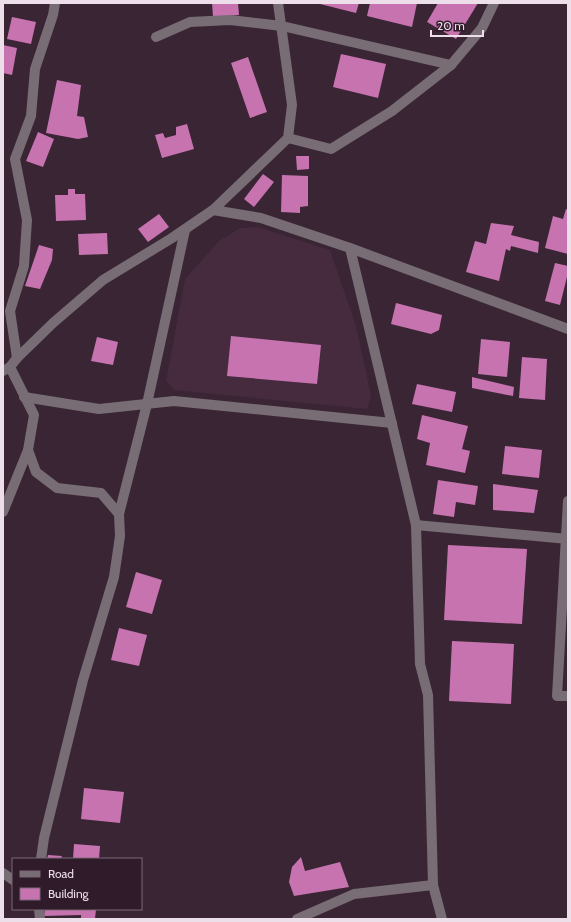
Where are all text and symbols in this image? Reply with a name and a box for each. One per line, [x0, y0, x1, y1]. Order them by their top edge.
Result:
scale bar [431, 12, 483, 38]
text: 20 m [437, 18, 465, 33]
legend [12, 858, 142, 910]
text: Road [48, 866, 74, 881]
text: Building [48, 886, 90, 901]

